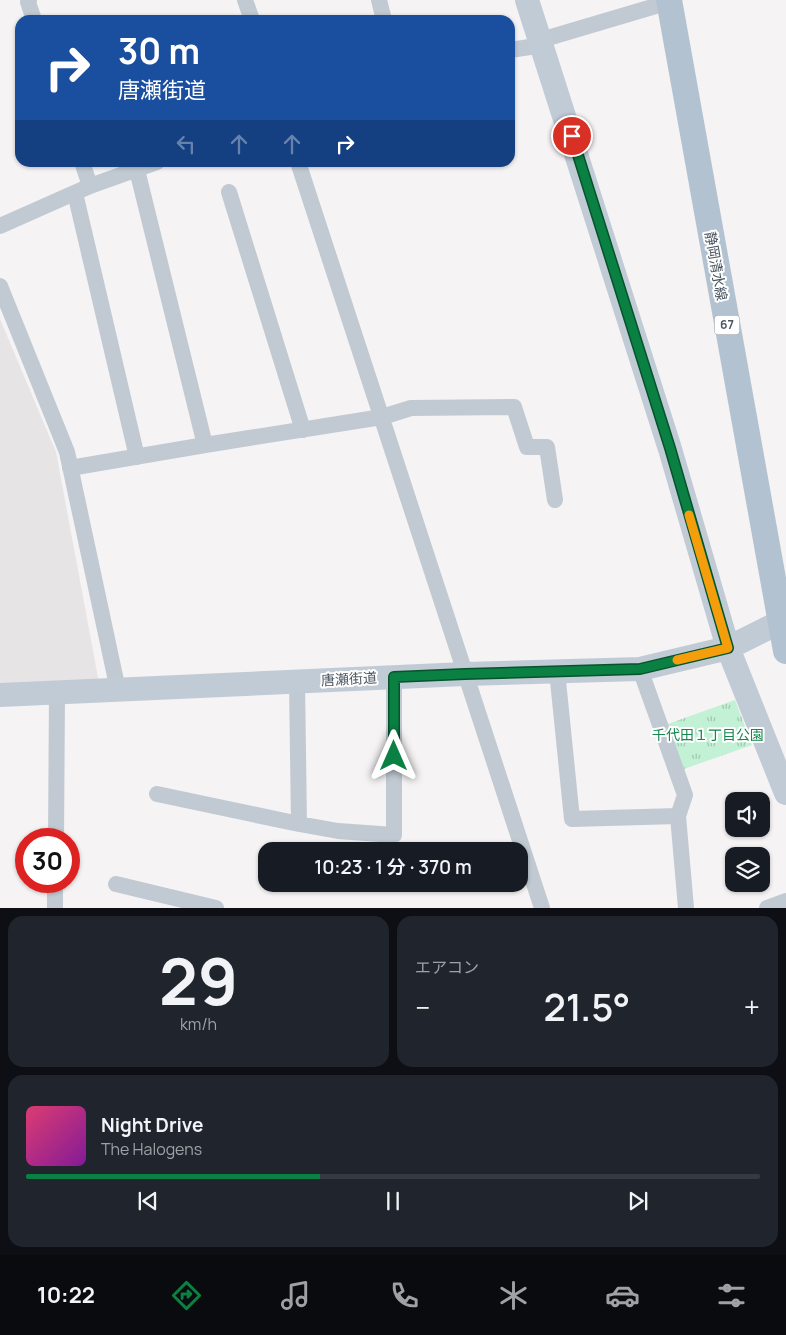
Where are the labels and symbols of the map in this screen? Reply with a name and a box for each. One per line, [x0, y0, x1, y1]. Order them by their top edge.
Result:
pin [551, 115, 593, 157]
street label: 静岡清水線 [701, 230, 732, 302]
road number: 67 [714, 316, 740, 334]
street label: 唐瀬街道 [321, 668, 377, 689]
park label: 千代田１丁目公園 [652, 725, 764, 744]
position arrow [367, 729, 419, 781]
speed limit sign: 30 [15, 828, 80, 893]

